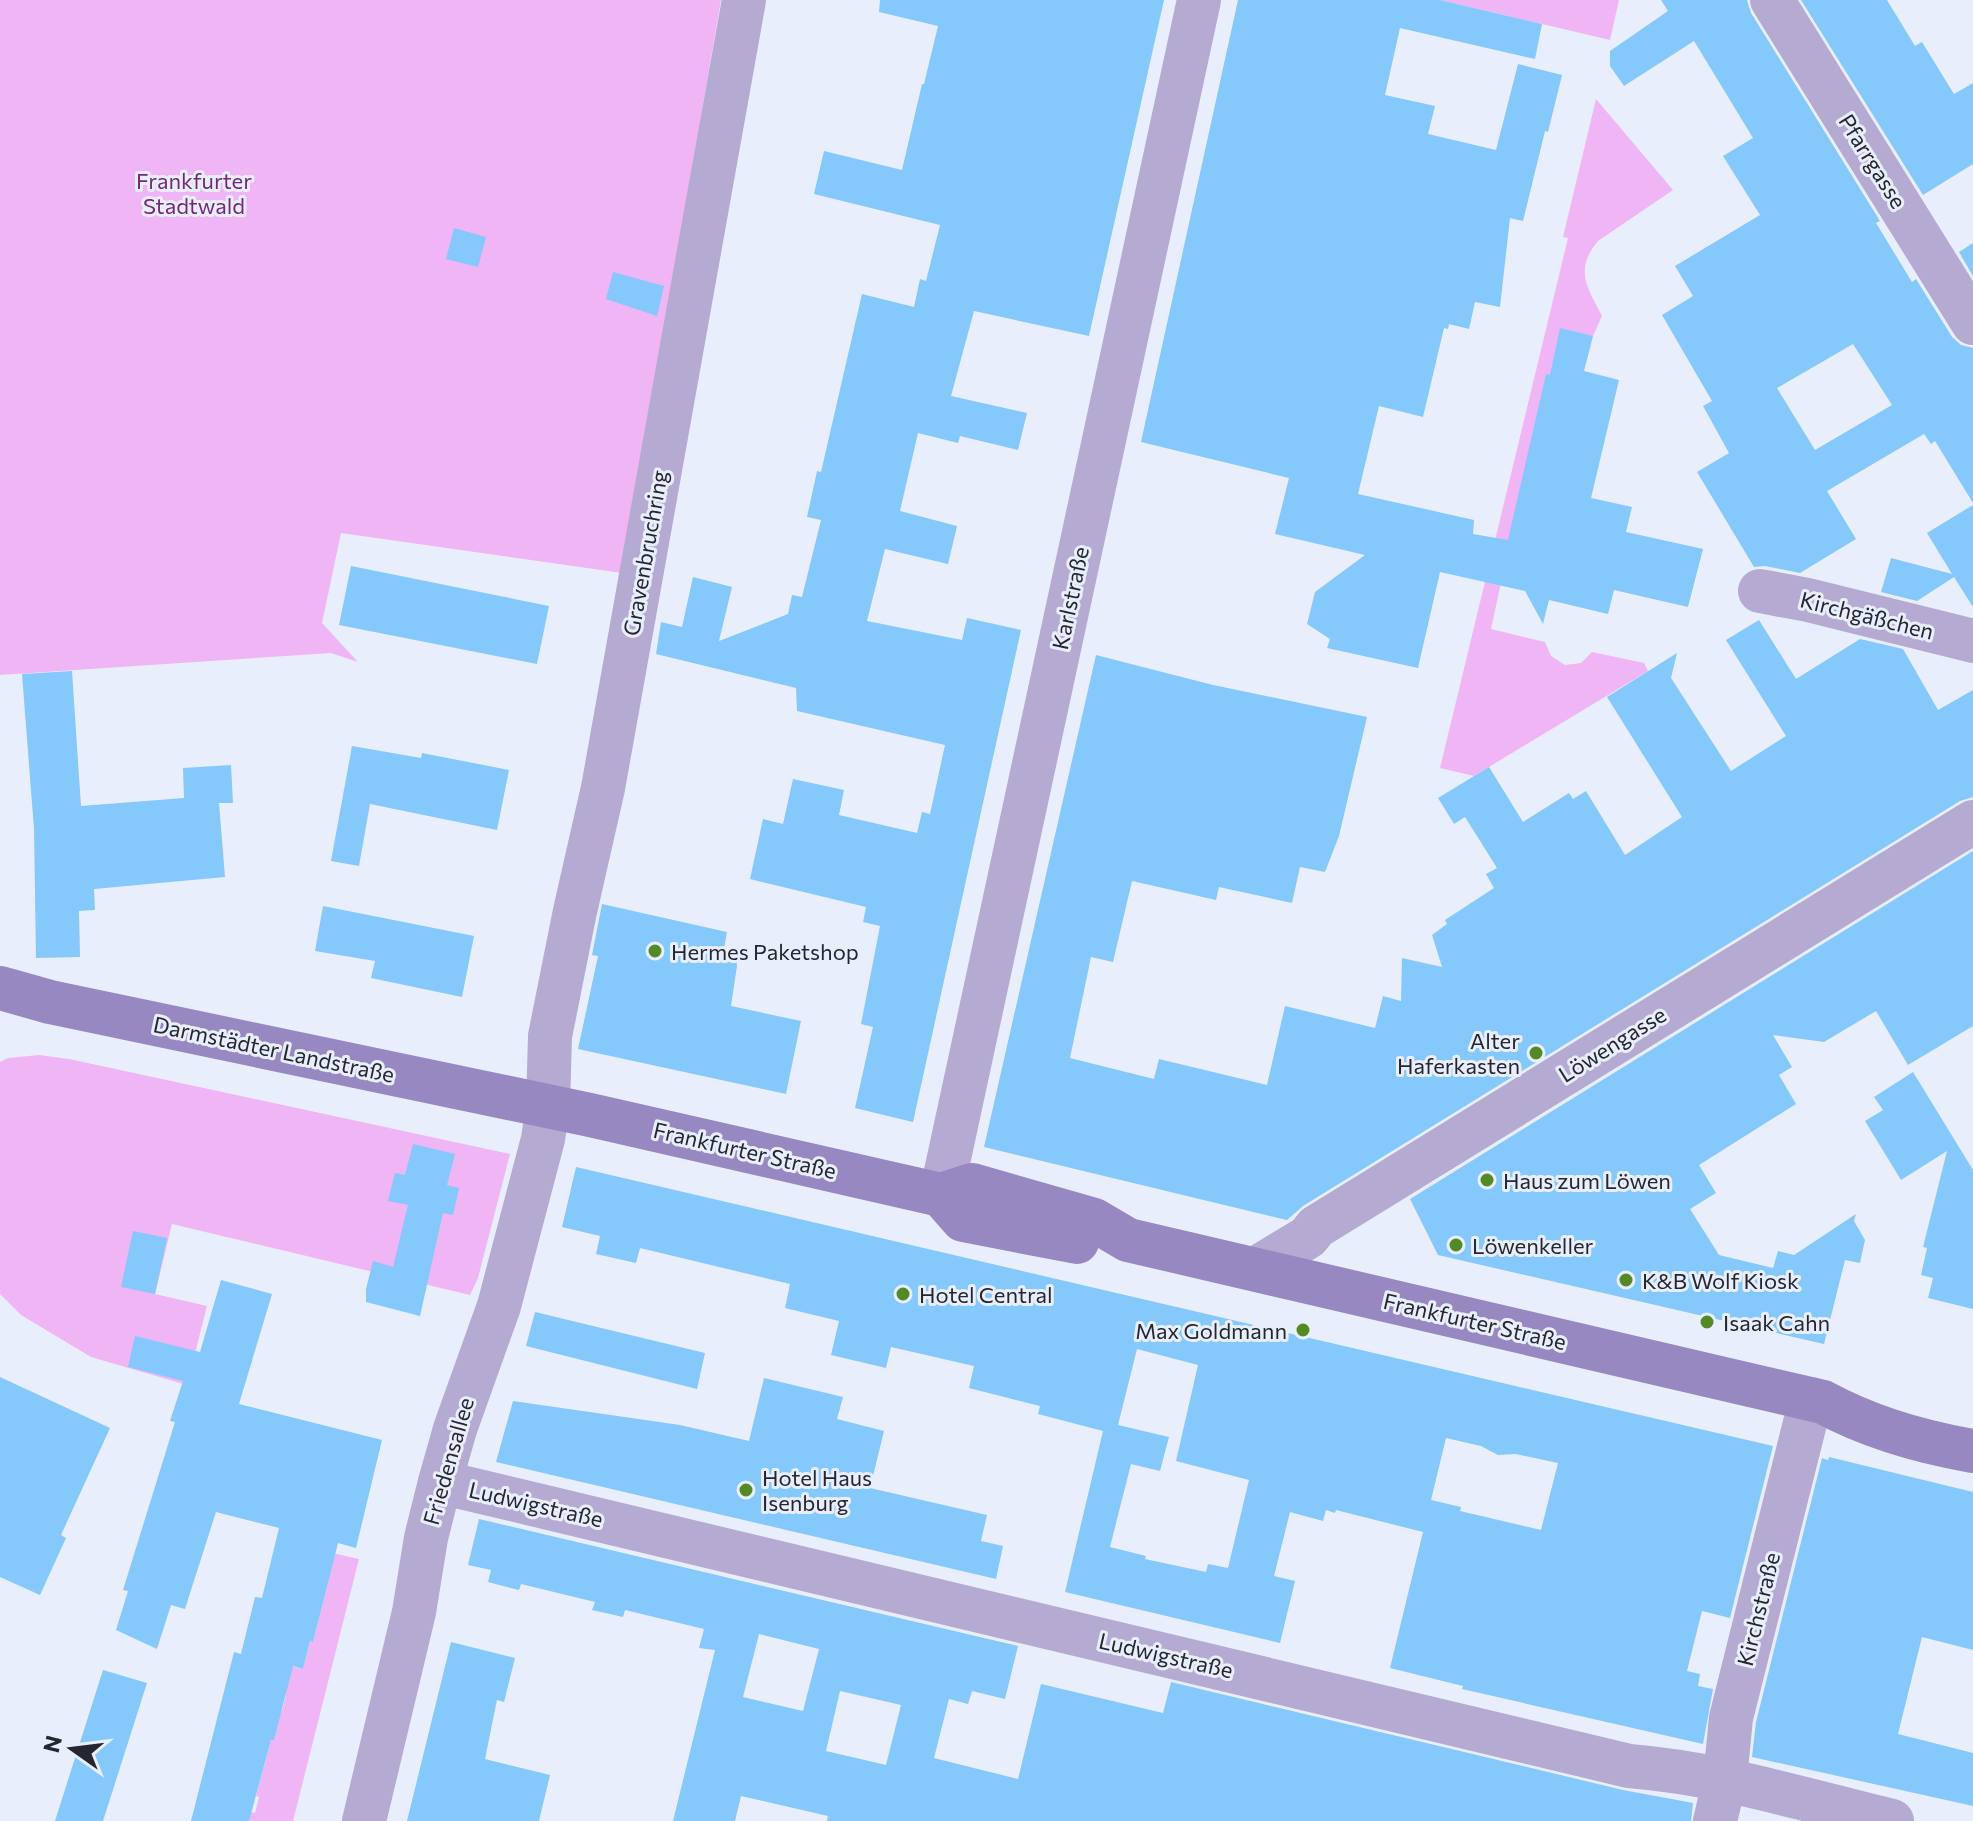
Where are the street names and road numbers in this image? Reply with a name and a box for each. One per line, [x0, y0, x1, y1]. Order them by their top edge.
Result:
street label: Pfarrgasse [1833, 109, 1913, 213]
street label: Gravenbruchring [617, 468, 673, 638]
street label: Karlstraße [1046, 544, 1094, 652]
street label: Kirchgäßchen [1798, 585, 1936, 645]
street label: Löwengasse [1553, 1000, 1671, 1088]
street label: Darmstädter Landstraße [151, 1010, 397, 1088]
street label: Frankfurter Straße [651, 1116, 839, 1184]
street label: Frankfurter Straße [1381, 1287, 1569, 1355]
street label: Friedensallee [417, 1394, 479, 1528]
street label: Ludwigstraße [466, 1475, 606, 1533]
street label: Kirchstraße [1731, 1549, 1785, 1669]
street label: Ludwigstraße [1096, 1626, 1236, 1684]

